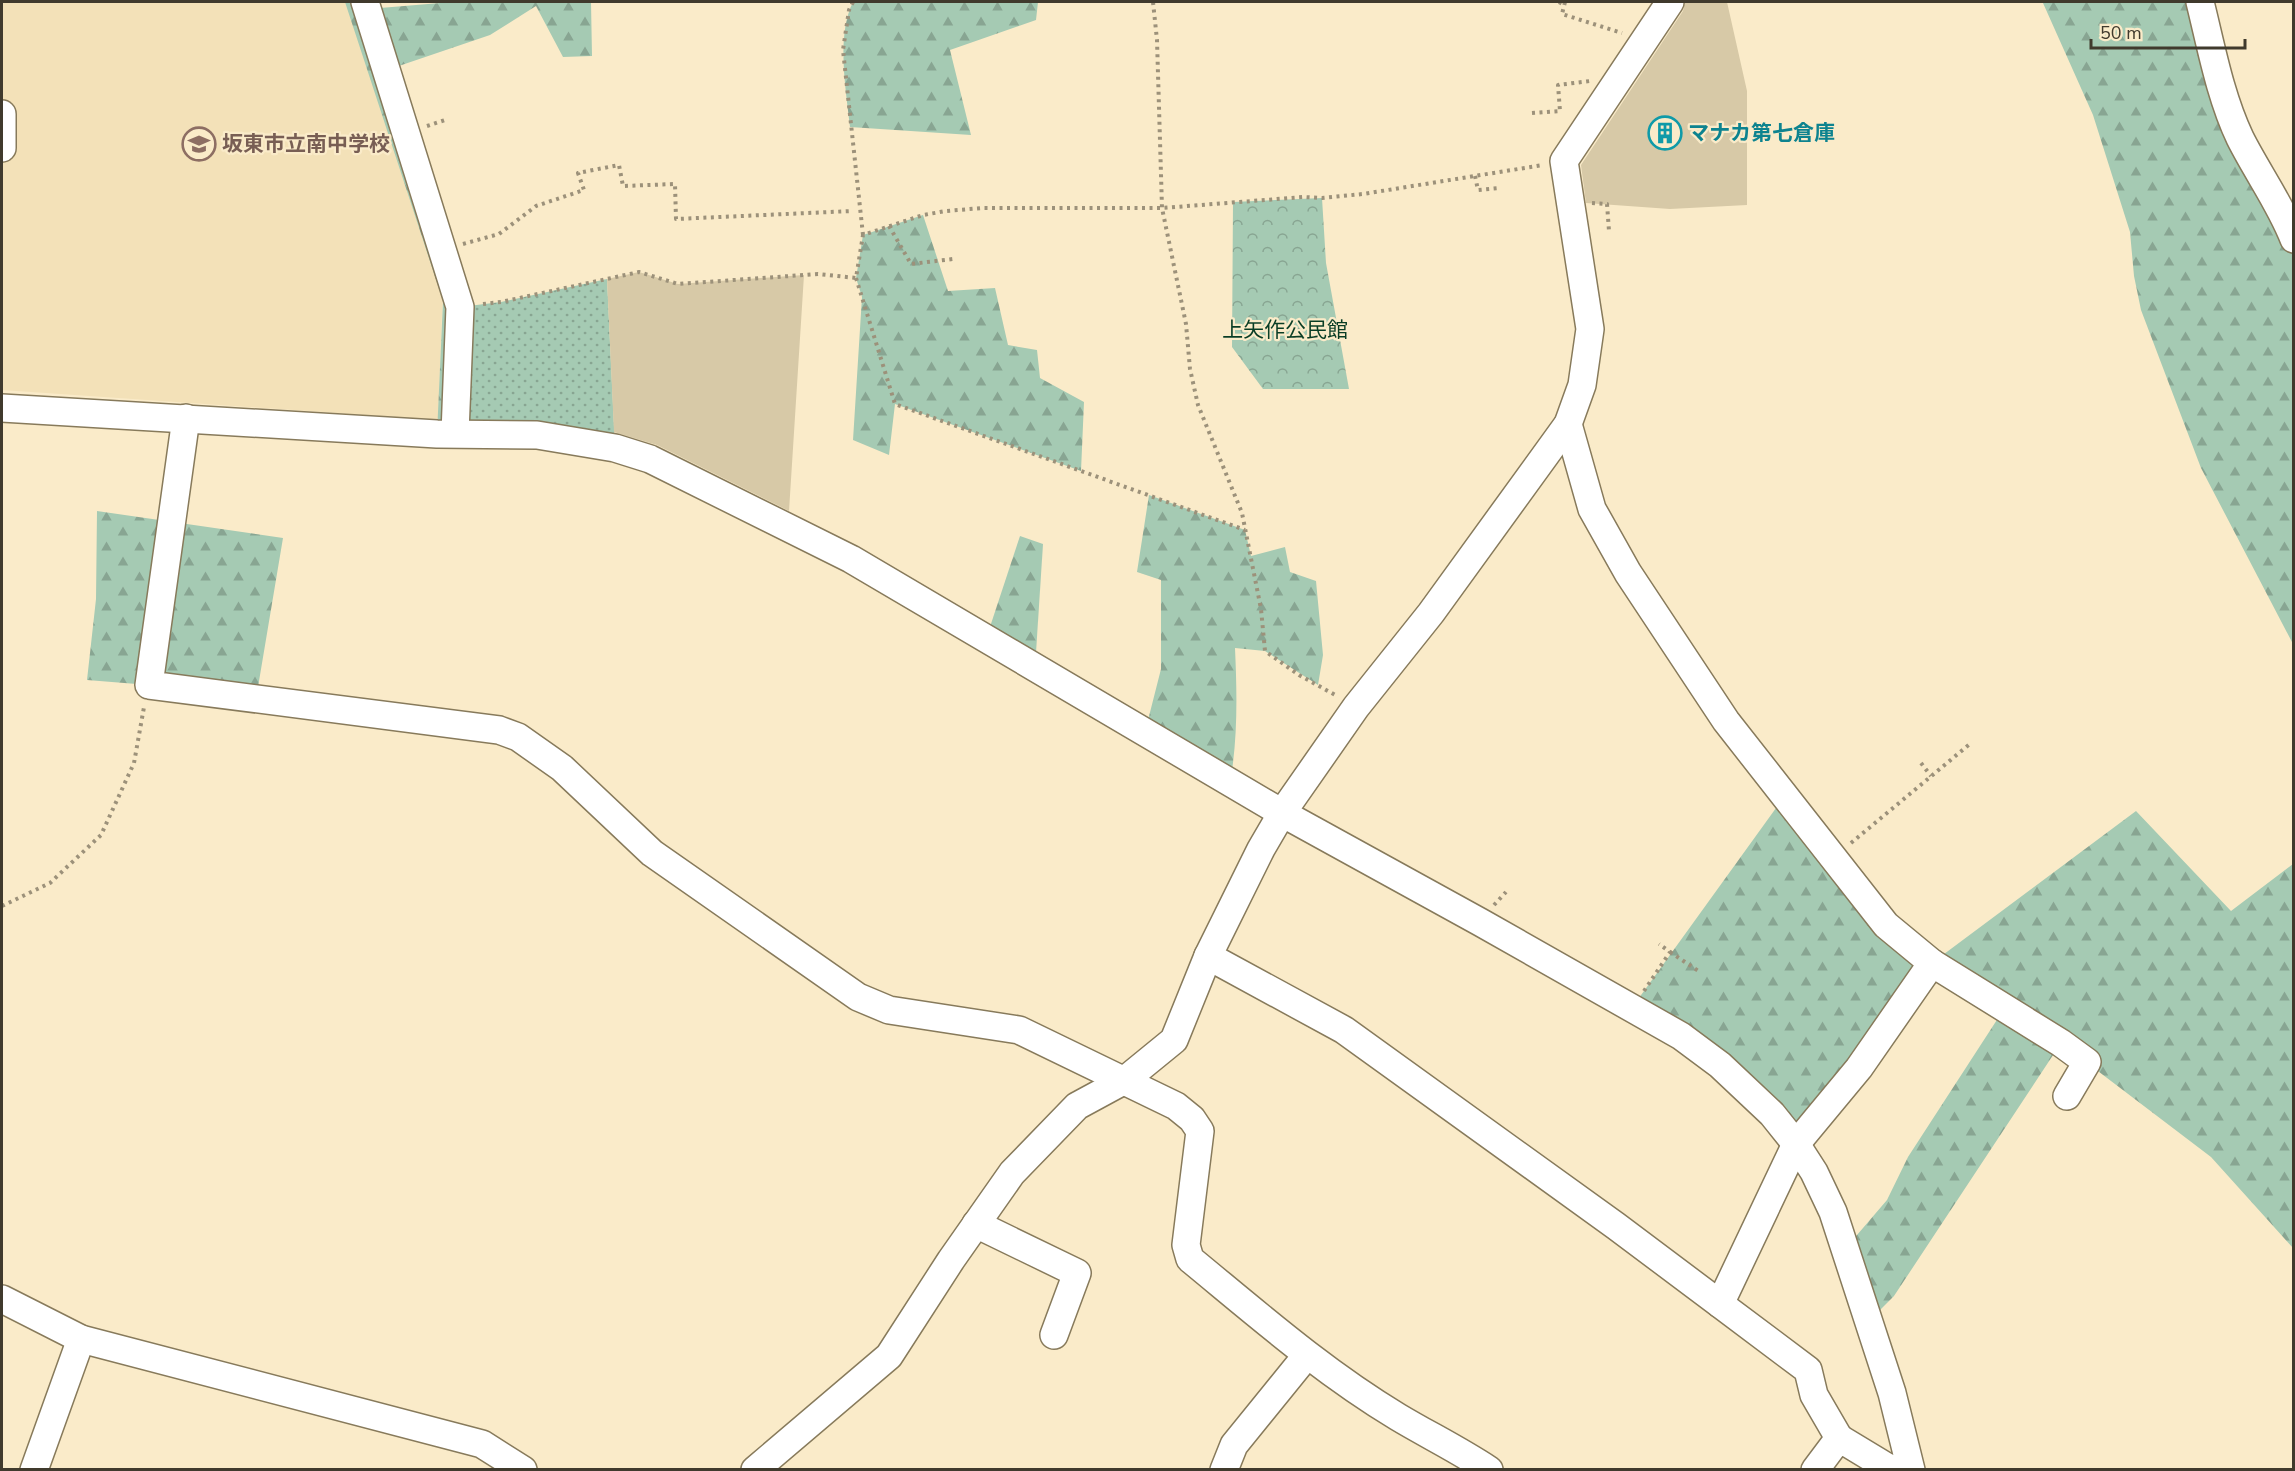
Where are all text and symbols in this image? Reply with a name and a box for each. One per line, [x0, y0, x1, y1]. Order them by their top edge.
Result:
scale bar [2091, 12, 2246, 50]
text: 50 m [2100, 21, 2142, 45]
building icon: マナカ第七倉庫 [1647, 115, 1683, 151]
place label: マナカ第七倉庫 [1688, 119, 1835, 147]
school or university icon: 坂東市立南中学校 [181, 126, 217, 162]
place label: 坂東市立南中学校 [222, 130, 390, 158]
park label: 上矢作公民館 [1222, 316, 1348, 344]

